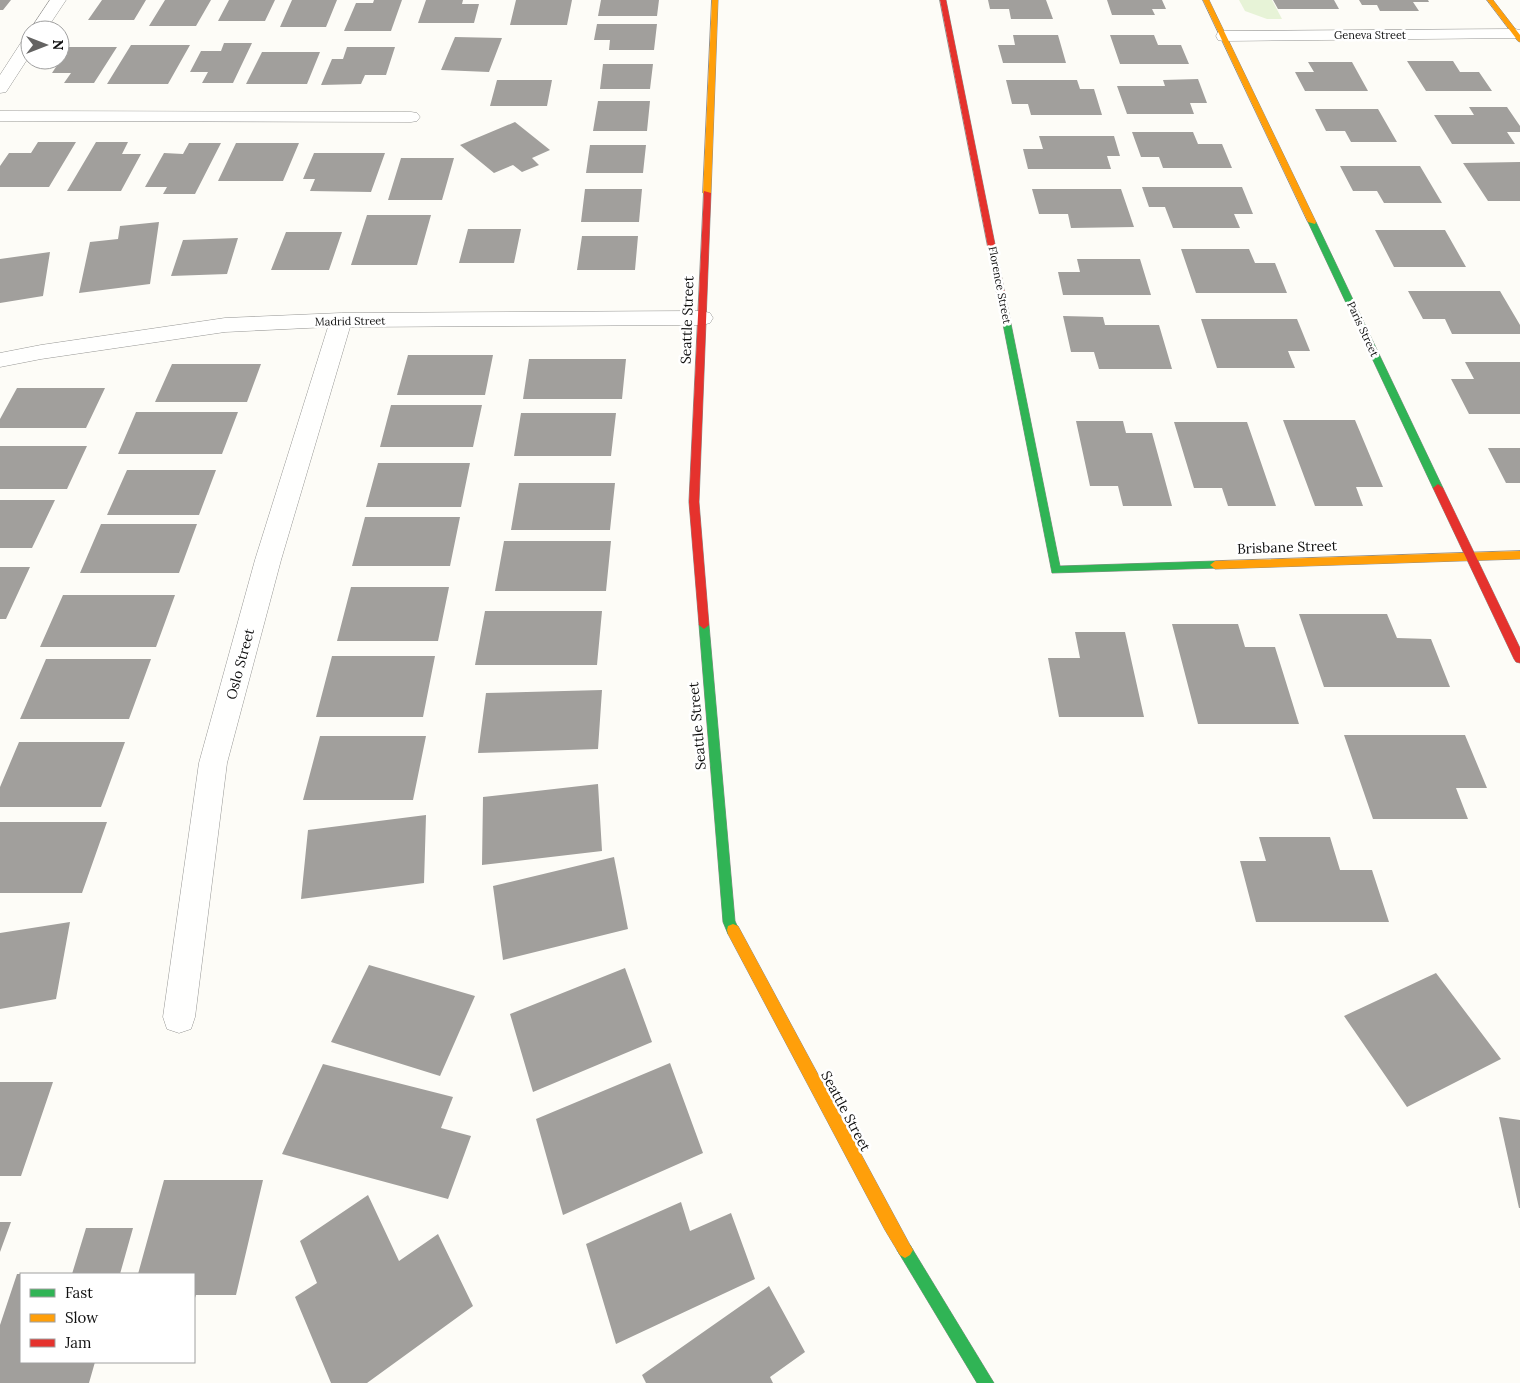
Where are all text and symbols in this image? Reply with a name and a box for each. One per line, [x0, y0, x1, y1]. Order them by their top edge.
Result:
north arrow [20, 20, 70, 70]
street label: Geneva Street [1334, 28, 1407, 42]
text: N [49, 40, 67, 51]
street label: Florence Street [986, 245, 1015, 326]
street label: Seattle Street [676, 275, 698, 364]
street label: Paris Street [1344, 299, 1382, 359]
street label: Madrid Street [314, 313, 386, 329]
street label: Brisbane Street [1237, 536, 1338, 558]
street label: Oslo Street [222, 626, 258, 702]
street label: Seattle Street [684, 681, 710, 771]
street label: Seattle Street [817, 1068, 875, 1155]
legend [20, 1273, 195, 1363]
text: Fast [65, 1283, 93, 1302]
text: Slow [65, 1308, 98, 1327]
text: Jam [64, 1333, 92, 1352]

